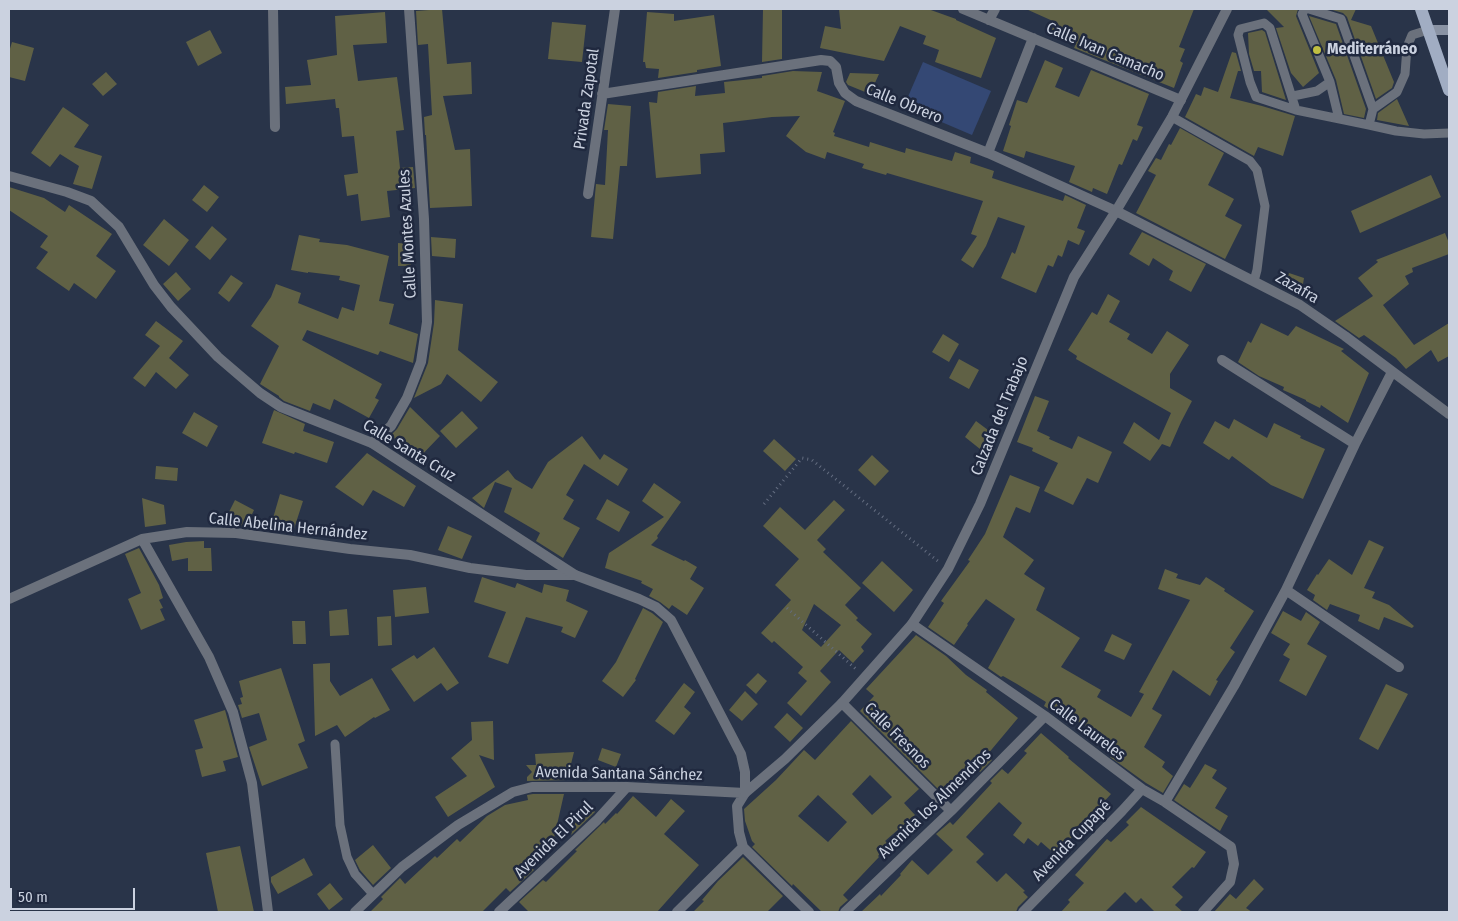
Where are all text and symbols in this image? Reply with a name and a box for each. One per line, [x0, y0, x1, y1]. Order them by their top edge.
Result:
street label: Calle Ivan Camacho [1043, 18, 1167, 86]
place label: Mediterráneo [1327, 40, 1417, 60]
marker: Mediterráneo [1311, 44, 1323, 56]
street label: Privada Zapotal [570, 47, 604, 151]
street label: Calle Obrero [863, 80, 945, 128]
street label: Calle Montes Azules [395, 169, 421, 299]
street label: Zazafra [1272, 268, 1322, 308]
street label: Calzada del Trabajo [967, 354, 1033, 478]
street label: Calle Santa Cruz [359, 416, 459, 486]
street label: Calle Abelina Hernández [208, 509, 368, 545]
street label: Calle Laureles [1045, 695, 1129, 765]
street label: Calle Fresnos [860, 699, 934, 773]
street label: Avenida los Almendros [875, 745, 995, 863]
street label: Avenida Santana Sánchez [535, 763, 703, 785]
street label: Avenida Cupapé [1029, 797, 1115, 885]
street label: Avenida El Pirul [511, 798, 597, 882]
scale bar [12, 878, 138, 910]
text: 50 m [18, 888, 48, 906]

